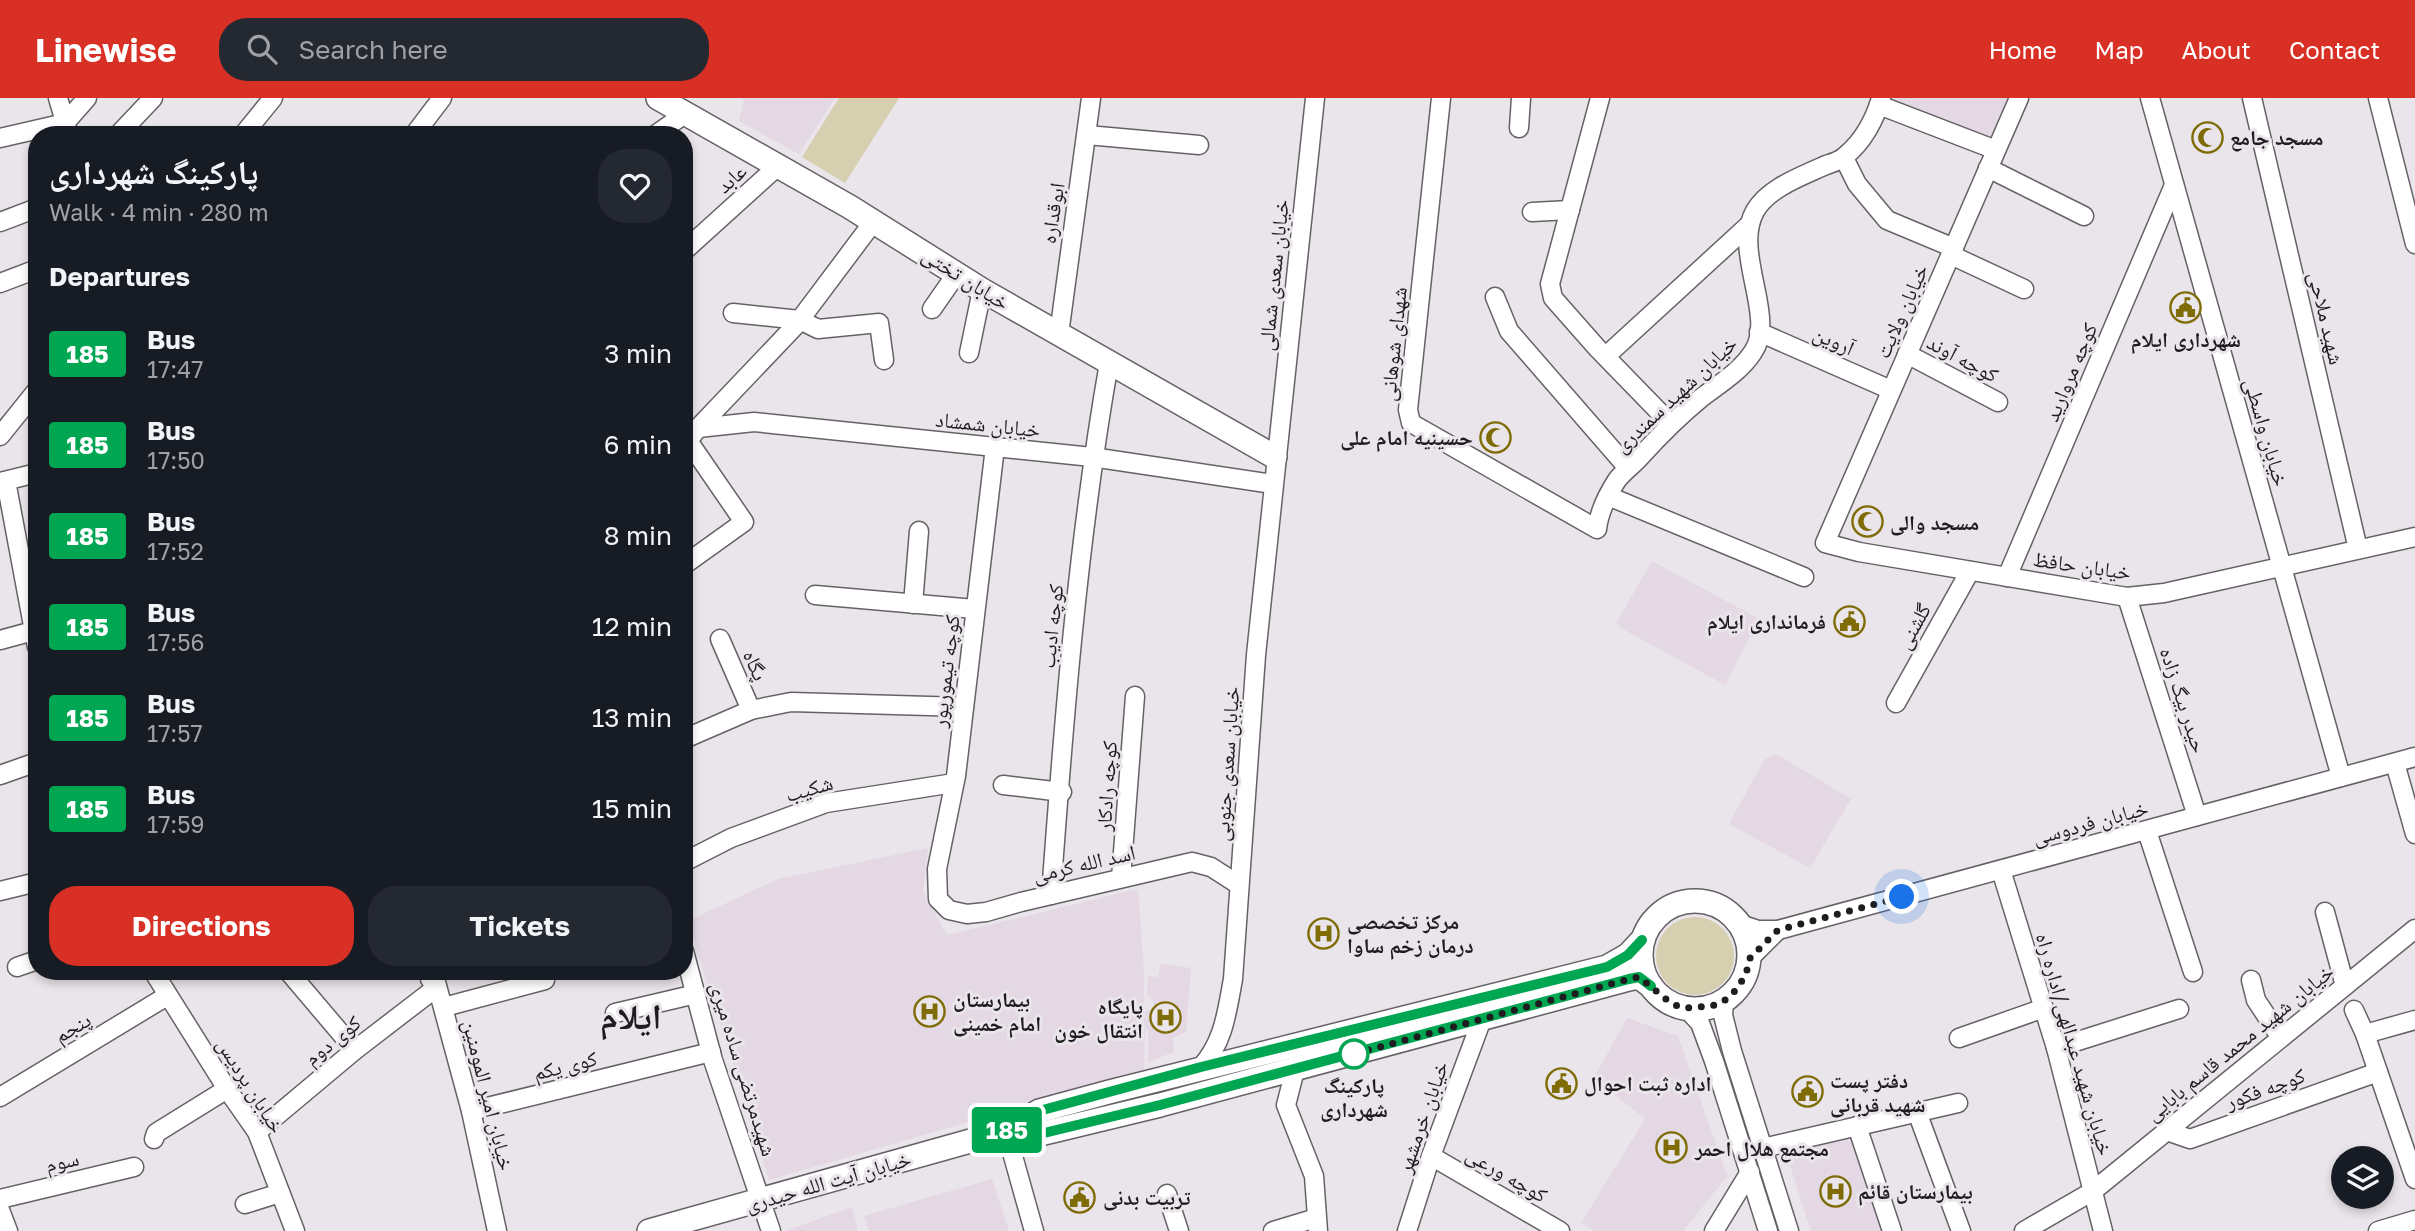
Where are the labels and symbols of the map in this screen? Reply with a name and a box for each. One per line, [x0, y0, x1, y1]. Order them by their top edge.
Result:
mosque icon: مسجد جامع [2190, 120, 2224, 154]
place label: مسجد جامع [2230, 124, 2323, 152]
street label: عابد [711, 157, 752, 198]
street label: ابوقداره [1034, 181, 1070, 245]
street label: خیابان سعدی شمالی [1252, 198, 1295, 352]
street label: خیابان تختی [917, 241, 1014, 316]
street label: خیابان ولایت [1869, 260, 1933, 362]
street label: شهید ملاحی [2303, 269, 2350, 367]
street label: شهدای شوهانی [1374, 286, 1413, 403]
public building icon: شهرداری ایلام [2169, 290, 2203, 324]
street label: کوچه مروارید [2038, 318, 2103, 425]
street label: آروین [1809, 319, 1859, 362]
place label: شهرداری ایلام [2131, 326, 2241, 354]
street label: کوچه آوند [1923, 328, 2003, 388]
street label: خیابان شهید سمندری [1608, 330, 1742, 458]
street label: خیابان واسطی [2238, 375, 2295, 489]
street label: خیابان شمشاد [934, 406, 1042, 442]
mosque icon: حسینیه امام علی [1479, 420, 1513, 454]
place label: حسینیه امام علی [1340, 424, 1473, 452]
mosque icon: مسجد والی [1850, 505, 1884, 539]
place label: مسجد والی [1890, 509, 1979, 536]
street label: خیابان حافظ [2031, 545, 2133, 585]
street label: کوچه ادیب [1034, 582, 1068, 669]
street label: گلشنی [1890, 598, 1937, 654]
public building icon: فرمانداری ایلام [1832, 604, 1866, 638]
place label: فرمانداری ایلام [1707, 608, 1826, 636]
street label: کوچه تیمورپور [925, 613, 965, 730]
street label: حیدر بیگ زاده [2155, 644, 2213, 756]
street label: پگاه [738, 646, 774, 684]
street label: خیابان سعدی جنوبی [1208, 686, 1245, 842]
street label: کوچه رادکار [1090, 740, 1122, 833]
street label: شکیب [782, 769, 836, 807]
street label: خیابان فردوسی [2029, 794, 2151, 851]
street label: اسد الله کرمی [1030, 839, 1138, 888]
your location [1884, 879, 1919, 914]
place label: مرکز تخصصی درمان زخم ساوا [1347, 908, 1474, 960]
hospital icon: مرکز تخصصی درمان زخم ساوا [1307, 916, 1341, 950]
street label: خیابان شهید عبدالهی/اداره راه [2030, 930, 2119, 1159]
street label: خیابان شهید محمد قاسم بابایی [2140, 958, 2340, 1128]
street label: شهیدمرتضی ساده میری [704, 979, 783, 1160]
place label: بیمارستان امام خمینی [953, 986, 1041, 1038]
place label: پایگاه انتقال خون [1054, 993, 1143, 1044]
hospital icon: بیمارستان امام خمینی [913, 994, 947, 1028]
district label: ایلام [600, 995, 662, 1041]
hospital icon: پایگاه انتقال خون [1149, 1001, 1183, 1035]
street label: پنجم [49, 1006, 96, 1050]
street label: کوی دوم [298, 1009, 367, 1072]
street label: خیابان امیر المومنین [457, 1017, 520, 1173]
street label: خیابان پردیس [211, 1032, 291, 1138]
marker: پارکینگ شهرداری [1339, 1039, 1369, 1069]
street label: کوی یکم [530, 1044, 600, 1087]
street label: خیابان خرمشهر [1390, 1058, 1453, 1177]
street label: کوچه فکور [2221, 1061, 2309, 1115]
public building icon: اداره ثبت احوال [1544, 1066, 1578, 1100]
place label: دفتر پست شهید قربانی [1830, 1067, 1925, 1118]
place label: اداره ثبت احوال [1584, 1070, 1712, 1097]
place label: پارکینگ شهرداری [1320, 1072, 1388, 1122]
public building icon: دفتر پست شهید قربانی [1790, 1075, 1824, 1109]
line badge: 185 [967, 1107, 1047, 1153]
hospital icon: مجتمع هلال احمر [1655, 1131, 1689, 1165]
place label: مجتمع هلال احمر [1694, 1135, 1829, 1163]
street label: کوچه ورعی [1461, 1140, 1553, 1209]
street label: سوم [43, 1145, 82, 1179]
street label: خیابان آیت الله حیدری [742, 1145, 914, 1217]
hospital icon: بیمارستان قائم [1818, 1174, 1852, 1208]
place label: بیمارستان قائم [1858, 1178, 1973, 1206]
public building icon: تربیت بدنی [1063, 1180, 1097, 1214]
place label: تربیت بدنی [1103, 1184, 1191, 1211]

